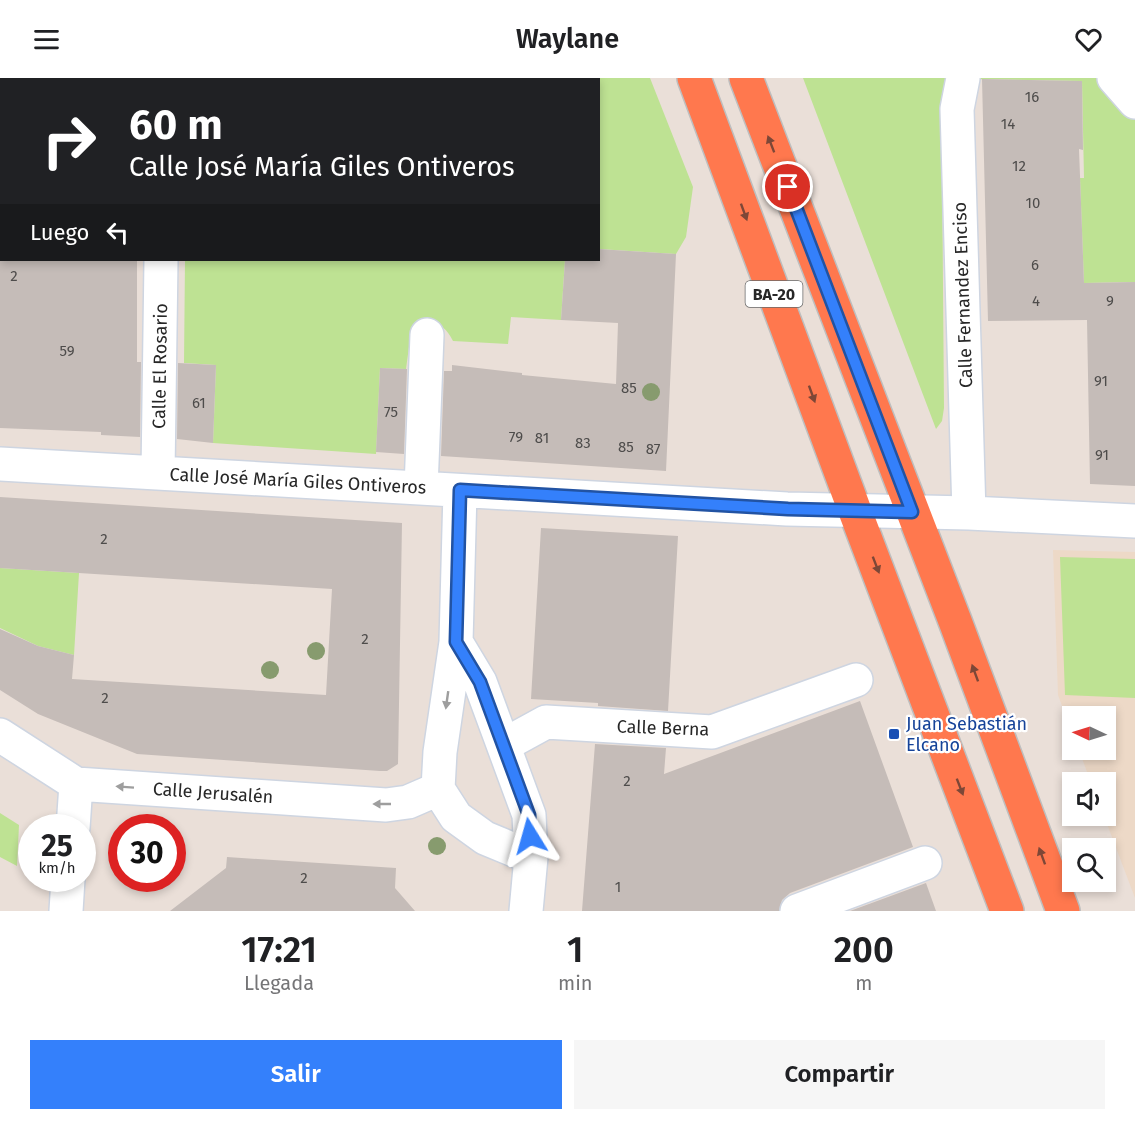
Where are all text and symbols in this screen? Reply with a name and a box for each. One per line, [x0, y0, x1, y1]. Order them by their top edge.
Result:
icon: menu [30, 23, 63, 56]
text: Waylane [516, 23, 619, 55]
icon: heart [1072, 23, 1105, 56]
house number: 16 [1025, 88, 1039, 106]
text: 60 m [129, 100, 223, 150]
icon: right [30, 102, 108, 180]
house number: 14 [1001, 115, 1015, 133]
one-way arrow [766, 135, 775, 153]
text: Calle José María Giles Ontiveros [129, 151, 515, 183]
house number: 12 [1012, 157, 1026, 175]
pin [762, 161, 813, 212]
icon: arrive [771, 170, 804, 203]
house number: 10 [1026, 194, 1040, 212]
street label: Calle Fernandez Enciso [949, 202, 977, 388]
one-way arrow [739, 203, 749, 221]
icon: left [101, 216, 134, 249]
text: Luego [30, 219, 89, 246]
house number: 6 [1031, 256, 1039, 274]
house number: 2 [10, 267, 18, 285]
road number: BA-20 [746, 281, 802, 307]
house number: 4 [1032, 292, 1040, 310]
house number: 9 [1106, 292, 1114, 310]
street label: Calle El Rosario [148, 303, 172, 429]
house number: 59 [59, 342, 75, 360]
house number: 91 [1094, 372, 1108, 390]
house number: 85 [621, 379, 637, 397]
one-way arrow [807, 386, 817, 404]
house number: 61 [192, 394, 206, 412]
house number: 75 [384, 403, 398, 421]
house number: 79 [509, 428, 523, 446]
house number: 81 [535, 429, 549, 447]
house number: 83 [575, 434, 591, 452]
house number: 85 [618, 438, 634, 456]
house number: 87 [646, 440, 661, 458]
house number: 91 [1095, 446, 1109, 464]
street label: Calle José María Giles Ontiveros [169, 463, 427, 499]
house number: 2 [100, 530, 108, 548]
one-way arrow [871, 556, 881, 574]
house number: 2 [361, 630, 369, 648]
one-way arrow [969, 664, 979, 682]
house number: 2 [101, 689, 109, 707]
one-way arrow [443, 691, 452, 710]
north arrow [1062, 706, 1116, 760]
map controls [1062, 706, 1116, 892]
place label: Juan Sebastián Elcano [906, 713, 1027, 756]
street label: Calle Berna [616, 715, 710, 741]
marker: Juan Sebastián Elcano [887, 727, 901, 741]
house number: 2 [623, 772, 631, 790]
button: sound [1062, 772, 1116, 826]
street label: Calle Jerusalén [152, 778, 274, 808]
one-way arrow [956, 778, 966, 796]
one-way arrow [115, 782, 134, 792]
one-way arrow [373, 799, 392, 809]
position arrow [498, 804, 562, 868]
speed limit sign: 30 [108, 814, 186, 892]
text: 25 [41, 828, 73, 864]
button: search [1062, 838, 1116, 892]
one-way arrow [1037, 847, 1047, 865]
text: km/h [38, 859, 76, 877]
house number: 2 [300, 869, 308, 887]
house number: 1 [615, 878, 621, 896]
text: 17:21 [241, 928, 317, 972]
text: 1 [567, 928, 583, 972]
text: 200 [834, 928, 894, 972]
text: Llegada [244, 971, 314, 995]
text: min [558, 971, 593, 995]
text: m [855, 971, 872, 995]
button: Salir [30, 1040, 562, 1109]
button: Compartir [574, 1040, 1105, 1109]

